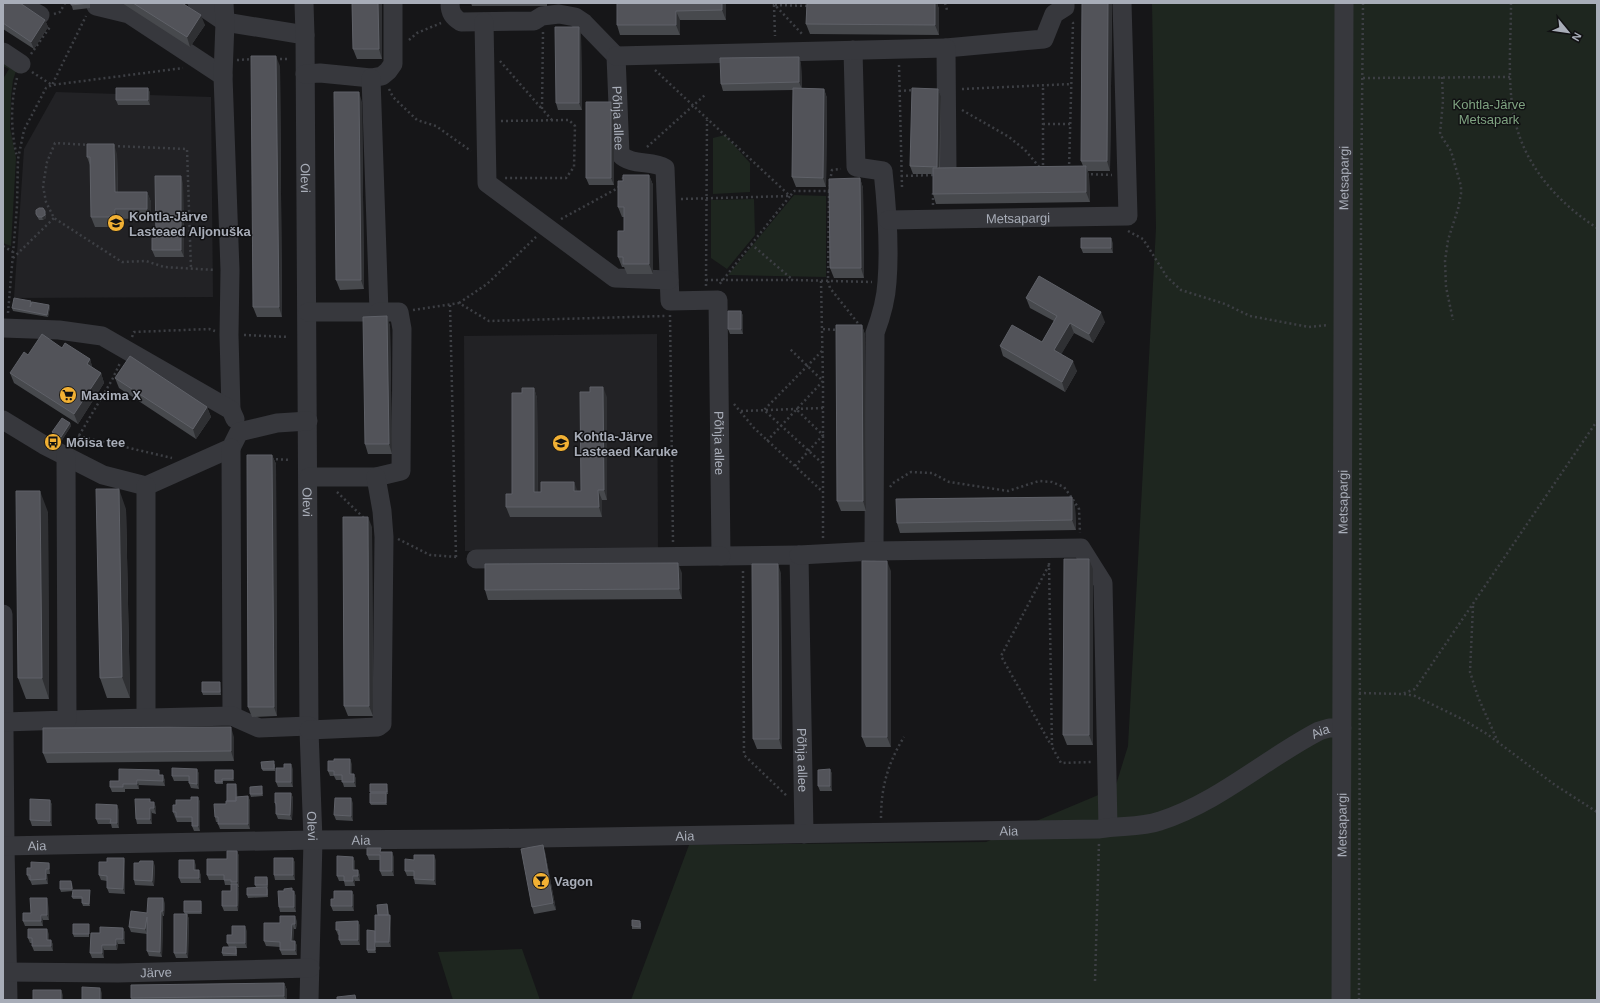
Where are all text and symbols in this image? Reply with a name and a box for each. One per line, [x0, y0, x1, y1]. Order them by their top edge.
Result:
north arrow [1548, 12, 1588, 52]
text: N [1570, 30, 1584, 43]
street label: Põhja allee [610, 86, 627, 151]
park label: Kohtla-Järve Metsapark [1453, 97, 1525, 127]
street label: Metsapargi [1336, 146, 1351, 210]
street label: Olevi [298, 163, 313, 193]
place label: Kohtla-Järve Lasteaed Aljonuška [129, 209, 251, 239]
street label: Metsapargi [986, 210, 1050, 226]
school or university icon: Kohtla-Järve Lasteaed Aljonuška [106, 213, 126, 233]
supermarket icon: Maxima X [58, 385, 78, 405]
place label: Maxima X [81, 388, 141, 403]
street label: Põhja allee [712, 411, 728, 475]
place label: Kohtla-Järve Lasteaed Karuke [574, 429, 678, 459]
bus stop icon: Mõisa tee [43, 432, 63, 452]
school or university icon: Kohtla-Järve Lasteaed Karuke [551, 433, 571, 453]
place label: Mõisa tee [66, 435, 125, 450]
street label: Metsapargi [1335, 470, 1350, 534]
street label: Olevi [300, 487, 315, 517]
street label: Aia [1308, 721, 1332, 742]
street label: Põhja allee [795, 728, 811, 792]
street label: Metsapargi [1334, 793, 1349, 857]
street label: Olevi [304, 811, 321, 841]
street label: Aia [999, 823, 1019, 838]
street label: Aia [675, 828, 695, 843]
street label: Aia [351, 832, 371, 847]
street label: Aia [27, 838, 47, 853]
bar icon: Vagon [531, 871, 551, 891]
place label: Vagon [554, 874, 593, 889]
street label: Järve [140, 964, 172, 980]

